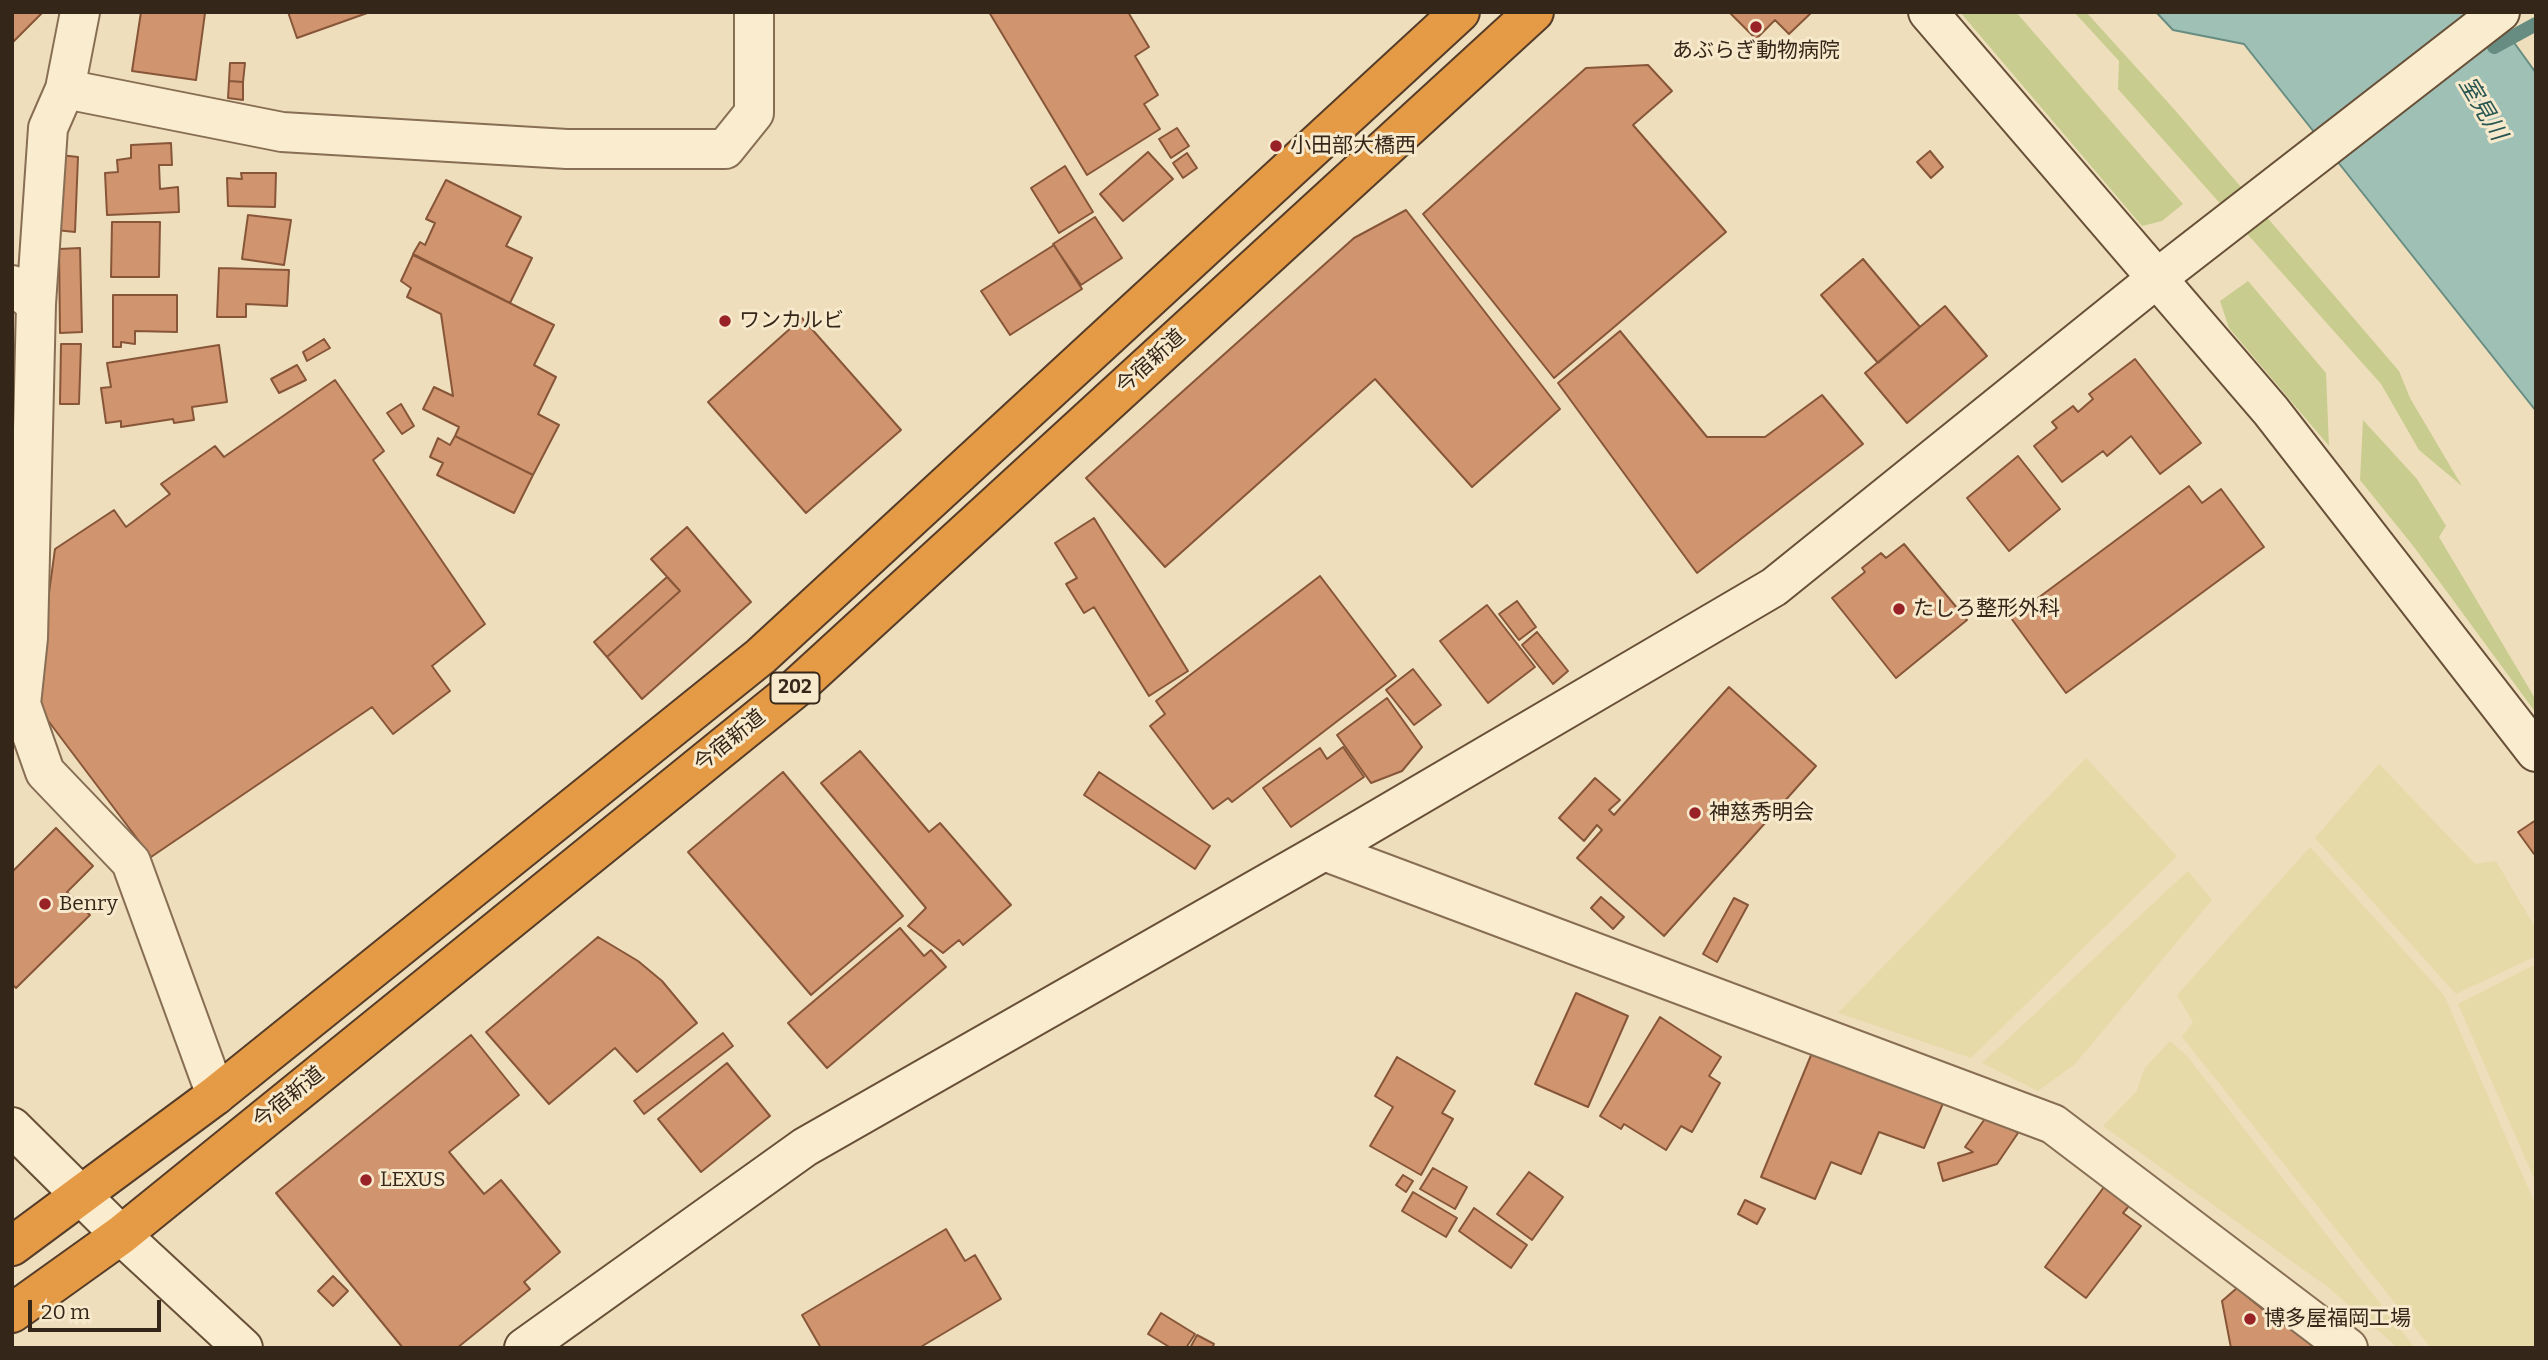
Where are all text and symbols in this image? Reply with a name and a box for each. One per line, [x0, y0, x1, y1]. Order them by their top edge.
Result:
marker: あぶらぎ動物病院 [1748, 19, 1764, 35]
place label: あぶらぎ動物病院 [1672, 38, 1840, 64]
water label: 室見川 [2452, 72, 2512, 146]
place label: 小田部大橋西 [1290, 133, 1416, 159]
marker: 小田部大橋西 [1268, 138, 1284, 154]
place label: ワンカルビ [739, 308, 844, 334]
marker: ワンカルビ [717, 313, 733, 329]
street label: 今宿新道 [1111, 325, 1191, 399]
place label: たしろ整形外科 [1913, 596, 2060, 622]
marker: たしろ整形外科 [1891, 601, 1907, 617]
road number: 202 [770, 673, 820, 704]
street label: 今宿新道 [689, 705, 771, 777]
place label: 神慈秀明会 [1709, 800, 1814, 826]
marker: 神慈秀明会 [1687, 805, 1703, 821]
place label: Benry [59, 891, 118, 917]
marker: Benry [37, 896, 53, 912]
street label: 今宿新道 [248, 1062, 330, 1134]
place label: LEXUS [380, 1167, 446, 1193]
marker: LEXUS [358, 1172, 374, 1188]
scale bar [32, 1286, 164, 1330]
text: 20 m [41, 1299, 90, 1325]
place label: 博多屋福岡工場 [2264, 1306, 2411, 1332]
marker: 博多屋福岡工場 [2242, 1311, 2258, 1327]

